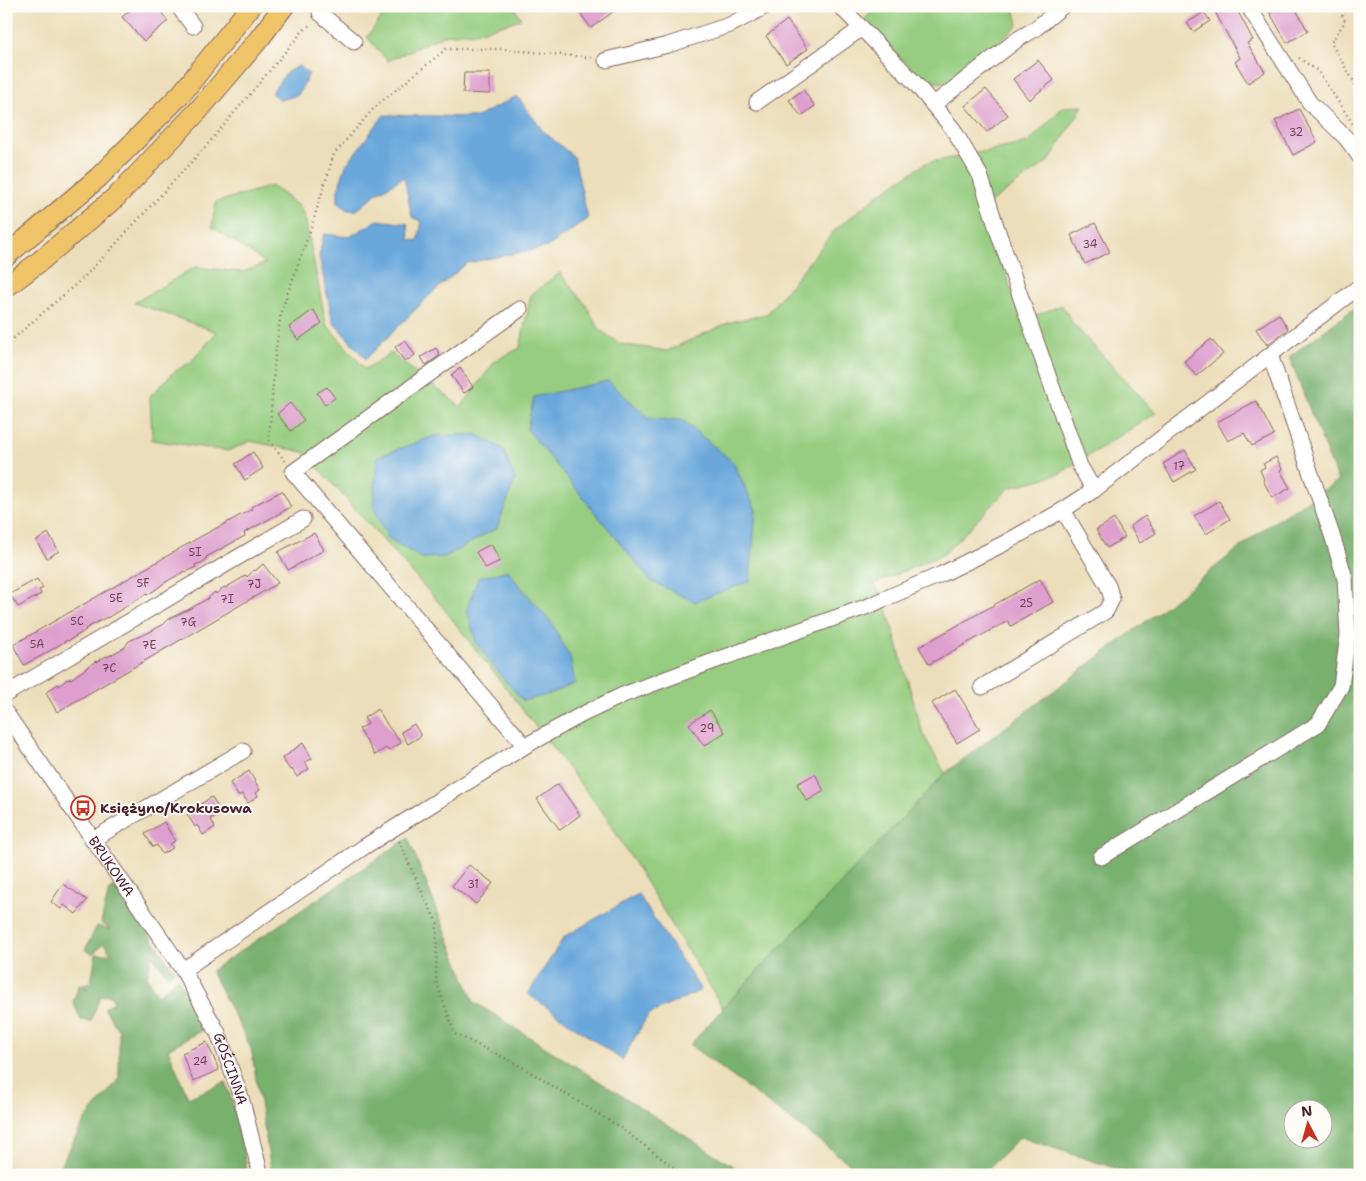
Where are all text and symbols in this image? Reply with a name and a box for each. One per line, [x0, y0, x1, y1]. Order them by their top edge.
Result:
house number: 32 [1289, 125, 1303, 140]
house number: 34 [1083, 237, 1098, 252]
house number: 17 [1173, 459, 1185, 474]
house number: 5I [189, 545, 201, 560]
house number: 5F [137, 576, 149, 591]
house number: 7J [247, 577, 262, 592]
house number: 5E [109, 591, 123, 606]
house number: 7I [220, 592, 234, 607]
house number: 25 [1019, 596, 1033, 611]
house number: 5C [70, 614, 84, 629]
house number: 7G [180, 615, 197, 630]
house number: 5A [30, 637, 44, 652]
house number: 7E [142, 638, 156, 653]
house number: 7C [102, 661, 116, 676]
house number: 29 [700, 721, 714, 736]
bus stop icon: Księżyno/Krokusowa [70, 795, 96, 821]
place label: Księżyno/Krokusowa [100, 799, 252, 817]
street label: BRUKOWA [84, 833, 139, 900]
house number: 31 [467, 877, 479, 892]
street label: GOŚCINNA [210, 1030, 252, 1107]
house number: 24 [193, 1054, 208, 1069]
north arrow [1284, 1098, 1334, 1148]
text: N [1300, 1102, 1313, 1121]

